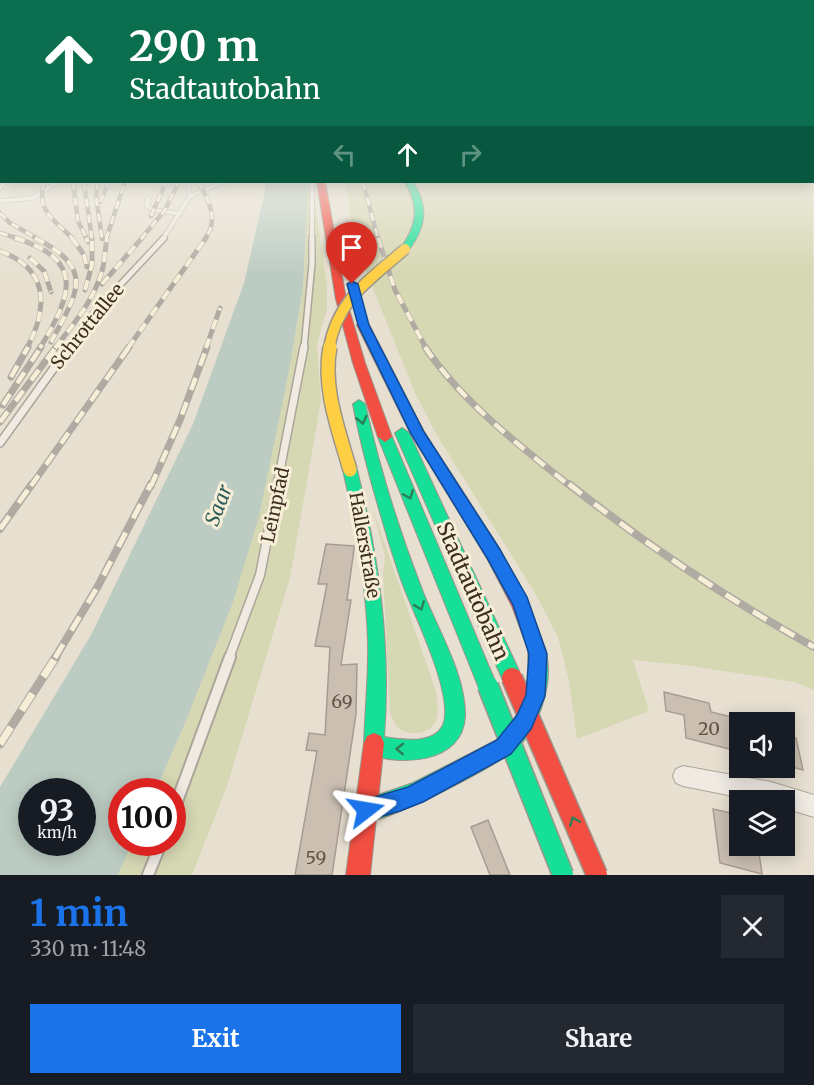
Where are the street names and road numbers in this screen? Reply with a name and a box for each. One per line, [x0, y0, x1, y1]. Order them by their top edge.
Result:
street label: Schrottallee [45, 278, 129, 374]
street label: Leinpfad [256, 465, 294, 545]
street label: Hallerstraße [344, 490, 386, 600]
street label: Stadtautobahn [430, 518, 516, 665]

